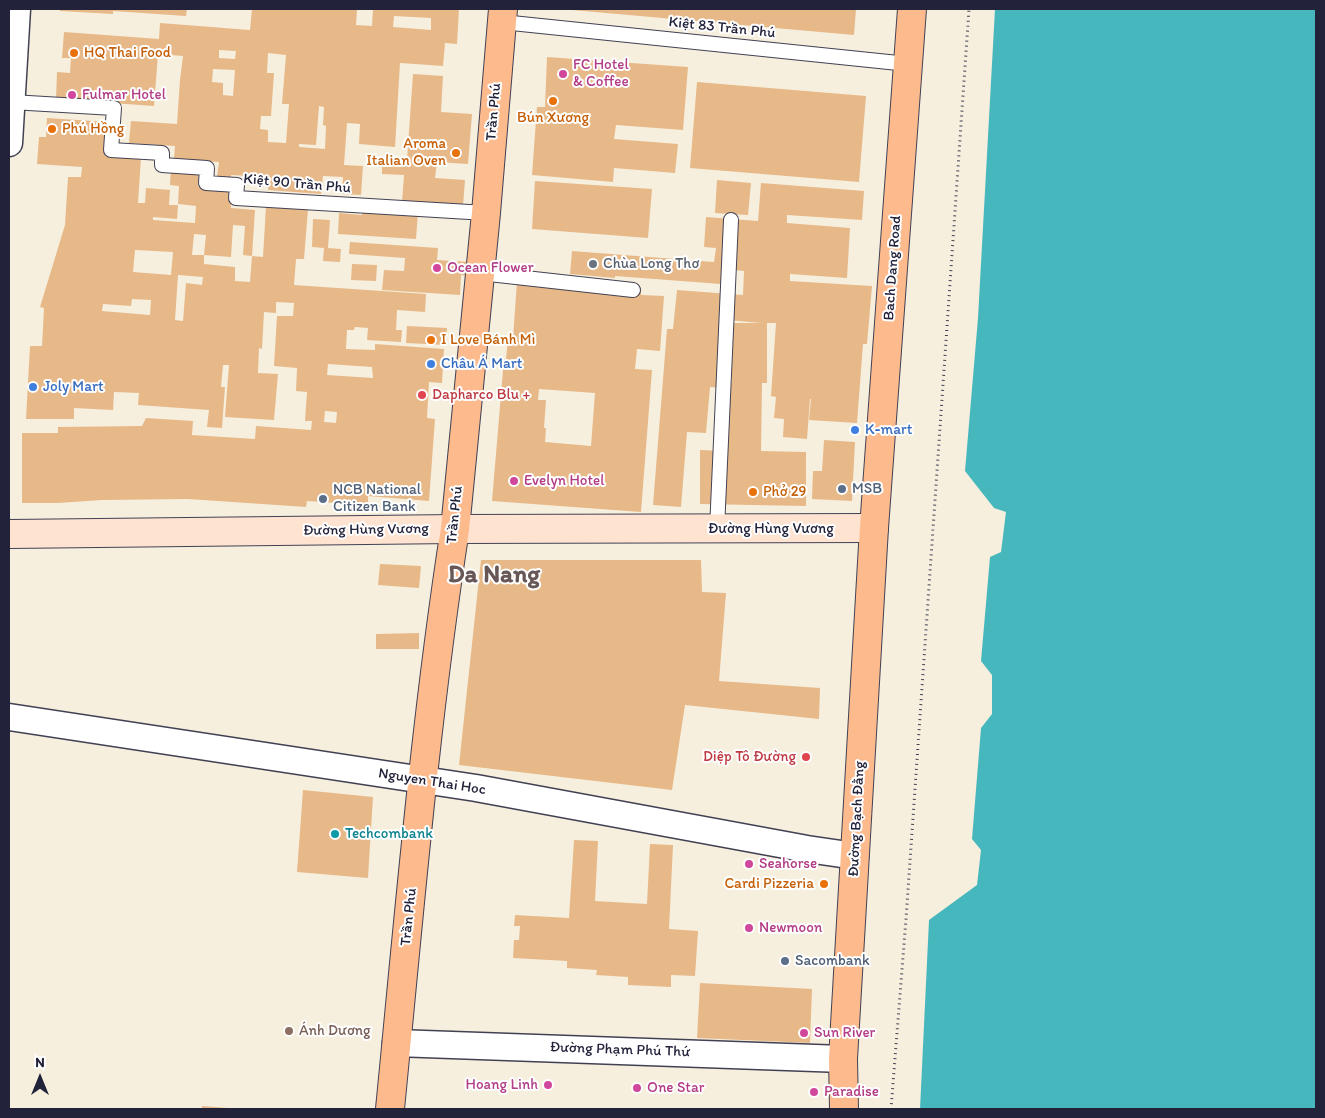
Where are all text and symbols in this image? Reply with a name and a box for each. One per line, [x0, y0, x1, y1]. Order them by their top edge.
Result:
street label: Kiệt 83 Trần Phú [668, 13, 776, 43]
place label: HQ Thai Food [84, 44, 171, 62]
marker: HQ Thai Food [68, 47, 80, 59]
place label: FC Hotel & Coffee [573, 56, 629, 91]
marker: FC Hotel & Coffee [557, 68, 569, 80]
street label: Trần Phú [483, 82, 505, 142]
place label: Fulmar Hotel [82, 86, 166, 104]
marker: Fulmar Hotel [66, 89, 78, 101]
marker: Bún Xương [547, 95, 559, 107]
place label: Bún Xương [517, 109, 589, 127]
place label: Phú Hồng [62, 120, 124, 138]
marker: Phú Hồng [46, 123, 58, 135]
place label: Aroma Italian Oven [366, 135, 446, 170]
marker: Aroma Italian Oven [450, 147, 462, 159]
street label: Kiệt 90 Trần Phú [242, 170, 352, 198]
street label: Bach Dang Road [880, 215, 906, 321]
place label: Chùa Long Thơ [603, 255, 699, 273]
marker: Chùa Long Thơ [587, 258, 599, 270]
place label: Ocean Flower [447, 259, 534, 277]
marker: Ocean Flower [431, 262, 443, 274]
place label: I Love Bánh Mì [441, 331, 535, 349]
marker: I Love Bánh Mì [425, 334, 437, 346]
place label: Châu Á Mart [441, 355, 522, 373]
marker: Châu Á Mart [425, 358, 437, 370]
place label: Joly Mart [43, 378, 104, 396]
marker: Joly Mart [27, 381, 39, 393]
place label: Dapharco Blu + [432, 386, 530, 404]
marker: Dapharco Blu + [416, 389, 428, 401]
place label: K-mart [865, 421, 912, 439]
marker: K-mart [849, 424, 861, 436]
place label: Evelyn Hotel [524, 472, 604, 490]
marker: Evelyn Hotel [508, 475, 520, 487]
place label: MSB [852, 480, 882, 498]
place label: NCB National Citizen Bank [333, 481, 421, 516]
place label: Phở 29 [763, 483, 806, 501]
marker: MSB [836, 483, 848, 495]
street label: Trần Phú [443, 485, 467, 545]
marker: Phở 29 [747, 486, 759, 498]
marker: NCB National Citizen Bank [317, 493, 329, 505]
street label: Đường Hùng Vương [303, 520, 429, 540]
street label: Đường Hùng Vương [708, 520, 834, 538]
district label: Da Nang [448, 561, 540, 591]
place label: Diệp Tô Đường [703, 748, 796, 766]
marker: Diệp Tô Đường [800, 751, 812, 763]
street label: Đường Bạch Đằng [845, 761, 869, 877]
street label: Nguyen Thai Hoc [377, 765, 487, 799]
place label: Techcombank [345, 825, 433, 843]
marker: Techcombank [329, 828, 341, 840]
place label: Seahorse [759, 855, 817, 873]
marker: Seahorse [743, 858, 755, 870]
place label: Cardi Pizzeria [724, 875, 814, 893]
marker: Cardi Pizzeria [818, 878, 830, 890]
street label: Trần Phú [397, 887, 421, 947]
place label: Newmoon [759, 919, 822, 937]
marker: Newmoon [743, 922, 755, 934]
place label: Sacombank [795, 952, 870, 970]
marker: Sacombank [779, 955, 791, 967]
place label: Ánh Dương [299, 1022, 371, 1040]
place label: Sun River [814, 1024, 875, 1042]
marker: Ánh Dương [283, 1025, 295, 1037]
marker: Sun River [798, 1027, 810, 1039]
street label: Đường Phạm Phú Thứ [550, 1039, 690, 1061]
north arrow [15, 1053, 65, 1103]
text: N [35, 1054, 45, 1071]
place label: Hoang Linh [466, 1076, 538, 1094]
marker: Hoang Linh [542, 1079, 554, 1091]
place label: One Star [647, 1079, 704, 1097]
marker: One Star [631, 1082, 643, 1094]
place label: Paradise [824, 1083, 879, 1101]
marker: Paradise [808, 1086, 820, 1098]

